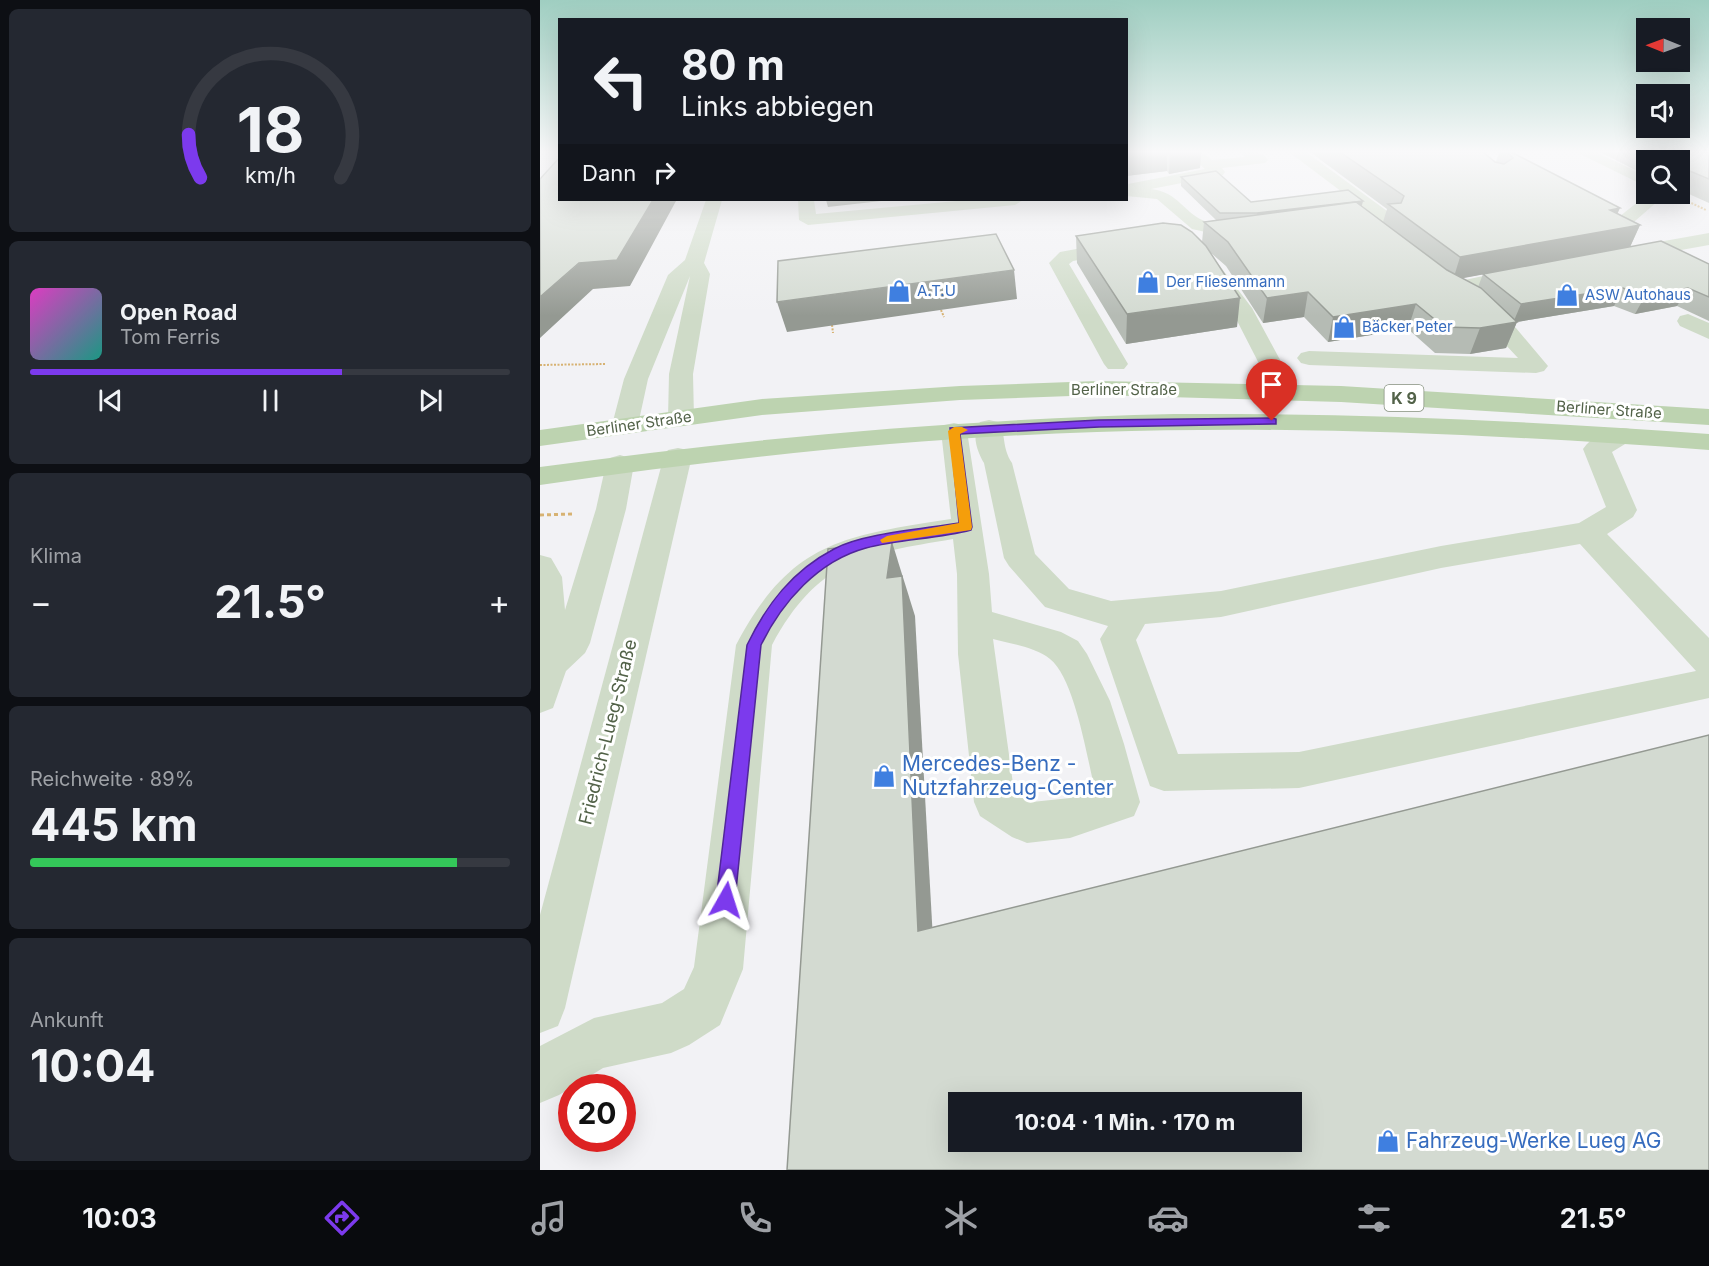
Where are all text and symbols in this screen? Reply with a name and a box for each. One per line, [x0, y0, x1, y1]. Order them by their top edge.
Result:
north arrow [1636, 18, 1690, 72]
map controls [1636, 18, 1690, 204]
text: 80 m [681, 39, 785, 90]
icon: left [582, 42, 660, 120]
button: sound [1636, 84, 1690, 138]
text: Links abbiegen [681, 90, 874, 123]
text: 18 [236, 92, 304, 167]
button: search [1636, 150, 1690, 204]
icon: right [648, 156, 681, 189]
text: Dann [582, 160, 636, 186]
text: km/h [245, 162, 295, 188]
shop icon: Der Fliesenmann [1135, 269, 1161, 295]
place label: Der Fliesenmann [1166, 272, 1285, 291]
shop icon: A.T.U [886, 278, 912, 304]
place label: A.T.U [917, 281, 956, 300]
shop icon: ASW Autohaus [1554, 282, 1580, 308]
place label: ASW Autohaus [1585, 285, 1691, 304]
text: Open Road [120, 299, 237, 325]
shop icon: Bäcker Peter [1331, 314, 1357, 340]
place label: Bäcker Peter [1362, 317, 1453, 336]
text: Tom Ferris [120, 325, 220, 349]
pin [1246, 359, 1297, 421]
icon: arrive [1255, 368, 1288, 401]
street label: Berliner Straße [1071, 380, 1177, 399]
icon: previous [94, 384, 127, 417]
icon: pause [254, 384, 287, 417]
icon: next [414, 384, 447, 417]
road number: K 9 [1384, 385, 1424, 411]
street label: Berliner Straße [1556, 396, 1662, 423]
street label: Berliner Straße [585, 407, 693, 440]
text: Klima [30, 544, 82, 568]
text: 21.5° [214, 574, 326, 629]
text: − [30, 582, 52, 622]
text: + [488, 582, 510, 622]
street label: Friedrich-Lueg-Straße [574, 637, 641, 827]
place label: Mercedes-Benz - Nutzfahrzeug-Center [902, 751, 1114, 800]
shop icon: Mercedes-Benz - Nutzfahrzeug-Center [871, 763, 897, 789]
text: Reichweite · 89% [30, 767, 194, 791]
text: 445 km [30, 797, 197, 852]
position arrow [694, 868, 758, 932]
text: Ankunft [30, 1008, 104, 1032]
text: 10:04 [30, 1038, 156, 1093]
speed limit sign: 20 [558, 1074, 636, 1152]
text: 10:04 · 1 Min. · 170 m [1015, 1109, 1235, 1135]
shop icon: Fahrzeug-Werke Lueg AG [1375, 1128, 1401, 1154]
place label: Fahrzeug-Werke Lueg AG [1406, 1128, 1662, 1153]
icon: directions [321, 1197, 363, 1239]
icon: music [528, 1197, 570, 1239]
icon: phone [734, 1197, 776, 1239]
icon: climate [940, 1197, 982, 1239]
icon: car [1147, 1197, 1189, 1239]
icon: filters [1353, 1197, 1395, 1239]
text: 10:03 [82, 1202, 157, 1235]
text: 21.5° [1560, 1202, 1627, 1235]

